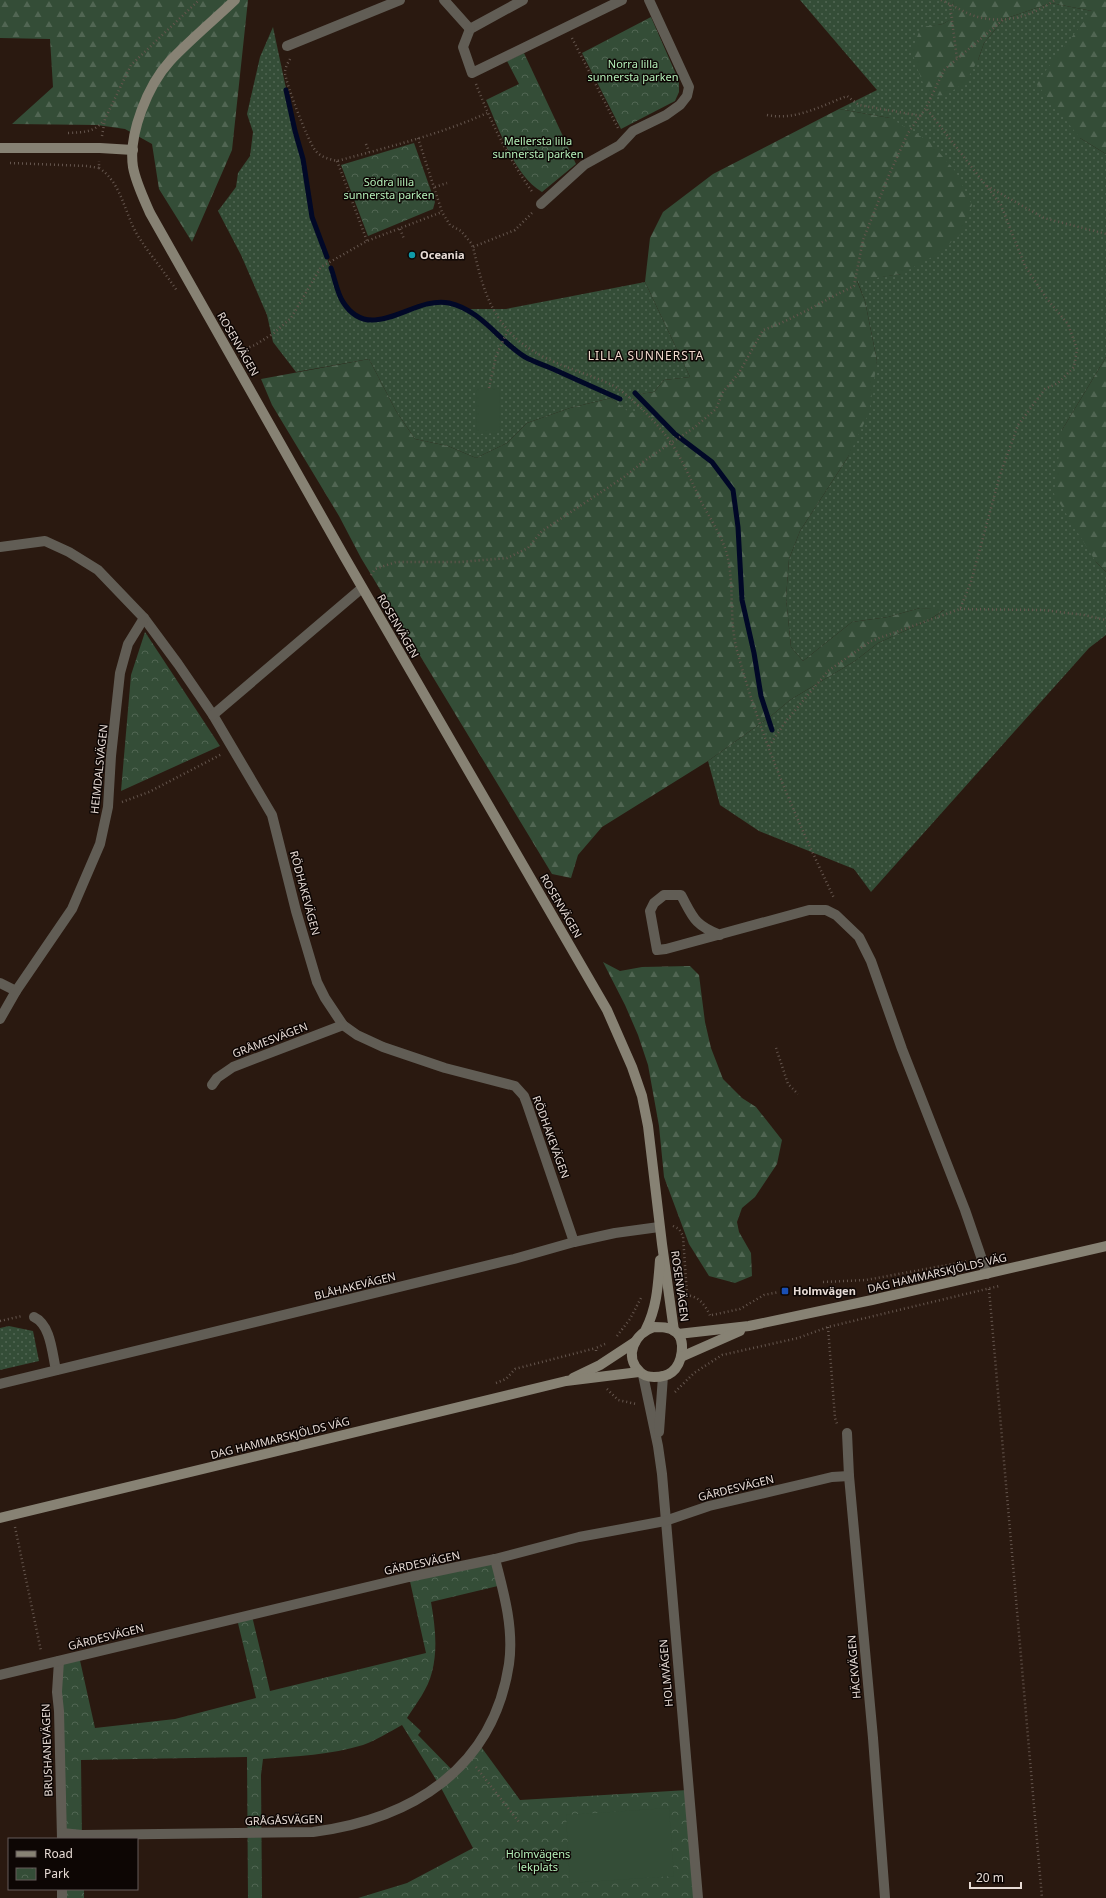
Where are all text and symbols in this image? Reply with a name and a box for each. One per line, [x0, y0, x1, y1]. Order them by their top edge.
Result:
park label: Norra lilla sunnersta parken [587, 56, 679, 84]
park label: Mellersta lilla sunnersta parken [492, 133, 584, 161]
park label: Södra lilla sunnersta parken [343, 174, 435, 202]
place label: Oceania [420, 247, 465, 262]
marker: Oceania [407, 250, 417, 260]
street label: ROSENVÄGEN [214, 309, 263, 378]
district label: LILLA SUNNERSTA [588, 347, 704, 364]
street label: ROSENVÄGEN [374, 591, 423, 660]
street label: HEIMDALSVÄGEN [86, 723, 111, 815]
street label: RÖDHAKEVÄGEN [287, 849, 324, 937]
street label: ROSENVÄGEN [537, 871, 586, 940]
street label: GRÅMESVÄGEN [230, 1018, 310, 1061]
street label: RÖDHAKEVÄGEN [530, 1093, 573, 1180]
street label: DAG HAMMARSKJÖLDS VÄG [866, 1249, 1008, 1296]
street label: ROSENVÄGEN [668, 1250, 693, 1322]
street label: BLÅHAKEVÄGEN [313, 1268, 397, 1303]
place label: Holmvägen [793, 1283, 856, 1298]
marker: Holmvägen [780, 1286, 790, 1296]
street label: DAG HAMMARSKJÖLDS VÄG [209, 1413, 351, 1462]
street label: GÄRDESVÄGEN [696, 1471, 775, 1504]
street label: GÄRDESVÄGEN [382, 1547, 461, 1578]
street label: GÄRDESVÄGEN [66, 1620, 145, 1653]
street label: HÄCKVÄGEN [843, 1634, 864, 1700]
street label: HOLMVÄGEN [655, 1639, 676, 1708]
street label: BRUSHANEVÄGEN [37, 1703, 56, 1797]
street label: GRÅGÅSVÄGEN [245, 1811, 323, 1828]
legend [8, 1838, 138, 1890]
text: Road [44, 1845, 73, 1862]
park label: Holmvägens lekplats [506, 1846, 570, 1874]
scale bar [970, 1864, 1021, 1890]
text: Park [44, 1865, 70, 1882]
text: 20 m [976, 1869, 1004, 1886]

